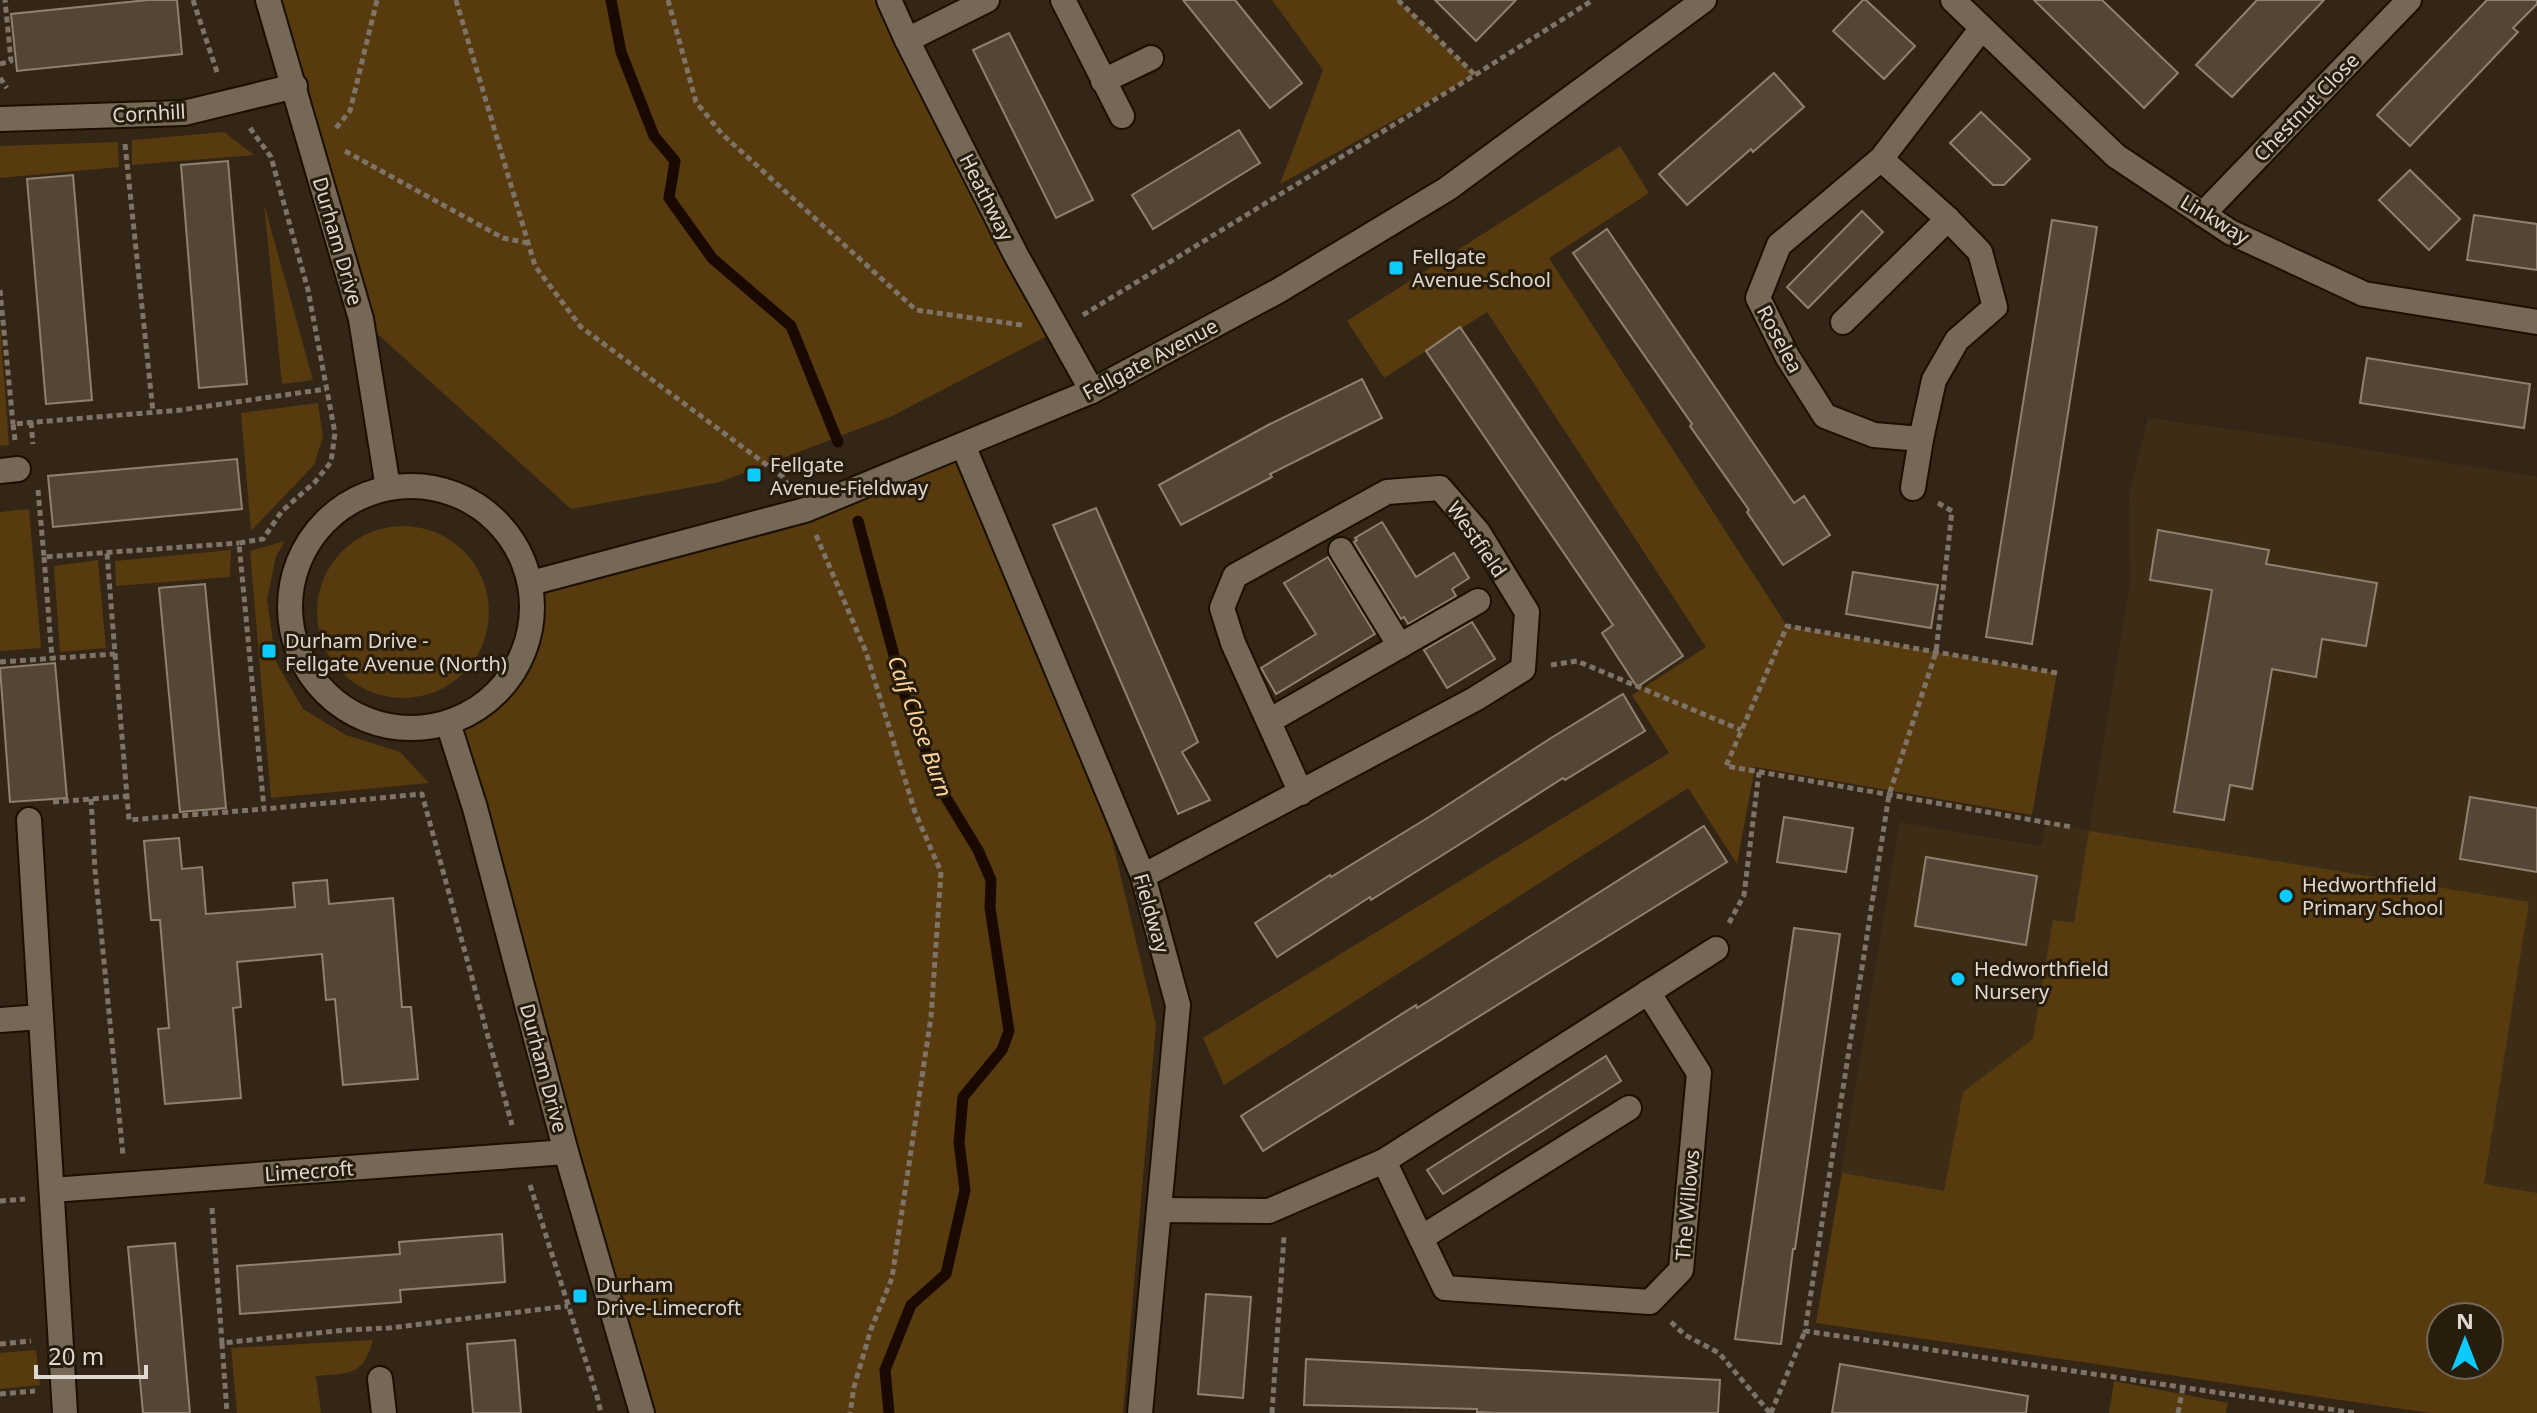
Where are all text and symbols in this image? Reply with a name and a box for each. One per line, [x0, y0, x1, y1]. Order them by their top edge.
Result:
street label: Chestnut Close [2247, 47, 2365, 167]
street label: Cornhill [112, 98, 186, 128]
street label: Heathway [954, 149, 1021, 246]
street label: Durham Drive [307, 174, 369, 308]
street label: Linkway [2176, 188, 2255, 251]
place label: Fellgate Avenue-School [1412, 243, 1551, 293]
marker: Fellgate Avenue-School [1387, 259, 1405, 277]
street label: Roselea [1751, 300, 1809, 378]
street label: Fellgate Avenue [1078, 312, 1222, 406]
place label: Fellgate Avenue-Fieldway [770, 451, 929, 501]
marker: Fellgate Avenue-Fieldway [745, 466, 763, 484]
street label: Westfield [1441, 496, 1513, 582]
place label: Durham Drive - Fellgate Avenue (North) [285, 627, 507, 677]
marker: Durham Drive - Fellgate Avenue (North) [260, 642, 278, 660]
water label: Calf Close Burn [882, 651, 960, 801]
street label: Fieldway [1128, 870, 1176, 957]
place label: Hedworthfield Primary School [2302, 871, 2443, 921]
marker: Hedworthfield Primary School [2277, 887, 2295, 905]
place label: Hedworthfield Nursery [1974, 955, 2109, 1005]
marker: Hedworthfield Nursery [1949, 970, 1967, 988]
street label: Durham Drive [514, 1001, 574, 1135]
street label: The Willows [1669, 1149, 1705, 1261]
street label: Limecroft [264, 1154, 354, 1188]
place label: Durham Drive-Limecroft [596, 1271, 741, 1321]
marker: Durham Drive-Limecroft [571, 1287, 589, 1305]
north arrow [2425, 1301, 2505, 1381]
text: N [2456, 1305, 2474, 1335]
scale bar [36, 1329, 146, 1379]
text: 20 m [48, 1339, 104, 1372]

